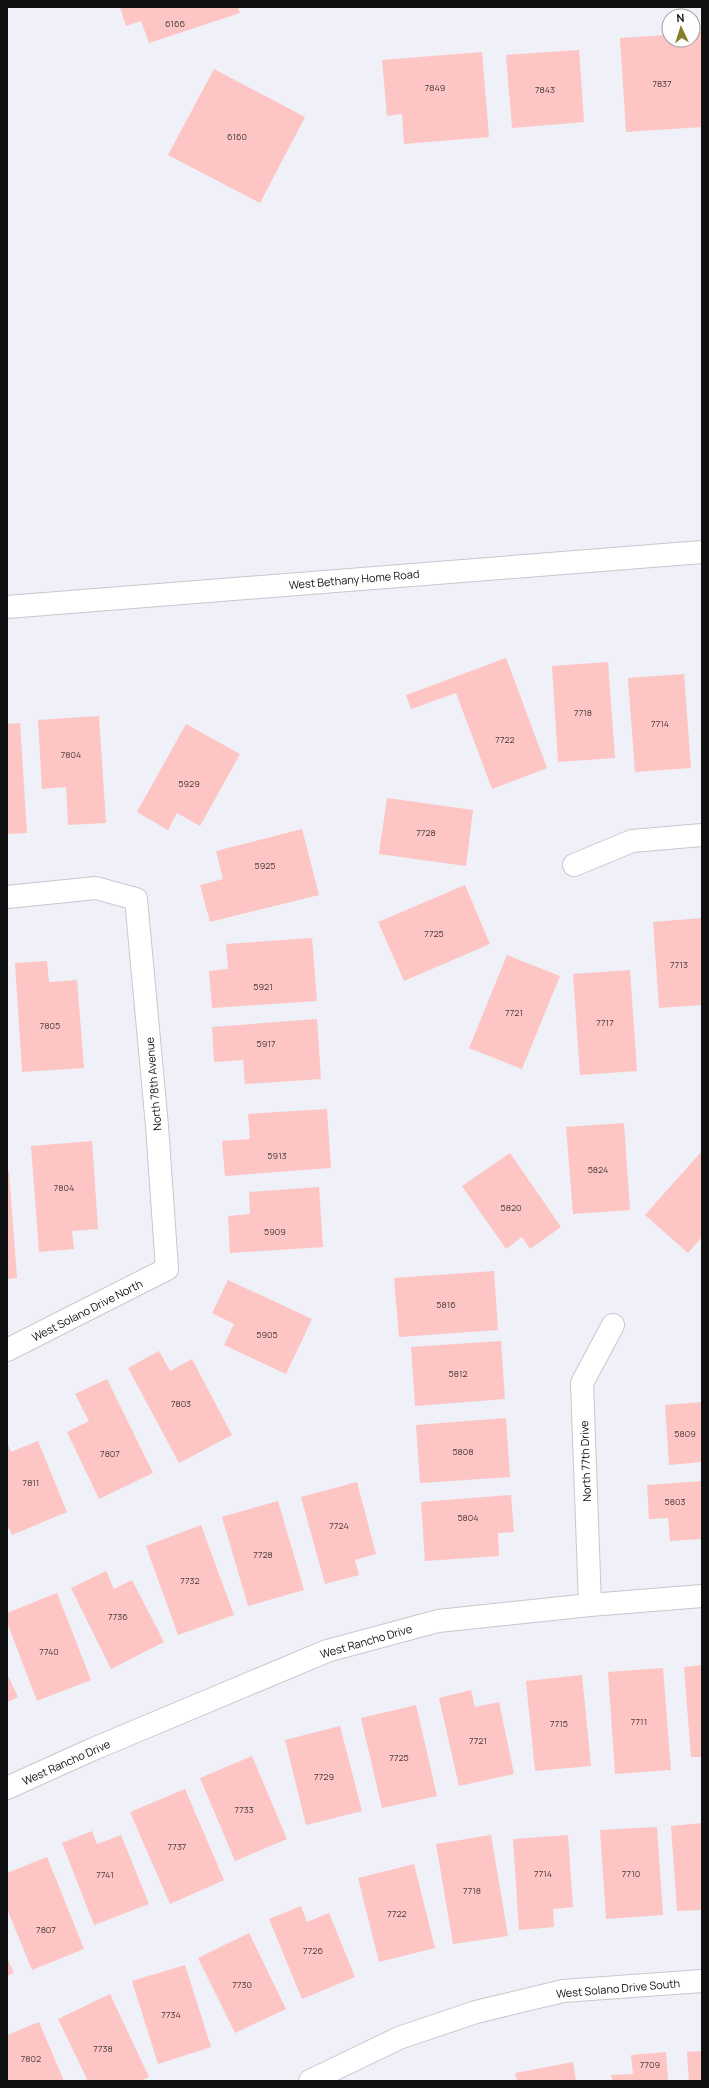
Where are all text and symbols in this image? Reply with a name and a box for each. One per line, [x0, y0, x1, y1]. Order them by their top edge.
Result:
north arrow [661, 8, 701, 48]
text: N [676, 10, 685, 25]
house number: 6166 [165, 17, 185, 30]
house number: 7837 [652, 77, 672, 90]
house number: 7849 [425, 81, 445, 94]
house number: 7843 [535, 83, 555, 96]
house number: 6160 [227, 130, 247, 143]
street label: West Bethany Home Road [288, 566, 420, 592]
house number: 7718 [574, 706, 592, 719]
house number: 7714 [651, 717, 669, 730]
house number: 7722 [495, 733, 515, 746]
house number: 7804 [61, 748, 81, 761]
house number: 5929 [178, 777, 200, 790]
house number: 7728 [416, 826, 436, 839]
house number: 5925 [254, 859, 276, 872]
house number: 7725 [424, 927, 444, 940]
house number: 7713 [670, 958, 688, 971]
house number: 5921 [253, 980, 273, 993]
house number: 7721 [505, 1006, 523, 1019]
house number: 7717 [596, 1016, 614, 1029]
house number: 7805 [40, 1019, 60, 1032]
street label: North 78th Avenue [141, 1036, 165, 1131]
house number: 5917 [257, 1037, 276, 1050]
house number: 5913 [267, 1149, 287, 1162]
house number: 5824 [588, 1163, 608, 1176]
house number: 7804 [54, 1181, 74, 1194]
house number: 5820 [500, 1201, 522, 1214]
house number: 5909 [264, 1225, 286, 1238]
street label: West Solano Drive North [29, 1276, 145, 1344]
house number: 5816 [436, 1298, 456, 1311]
house number: 5905 [256, 1328, 278, 1341]
house number: 5812 [448, 1367, 468, 1380]
house number: 7803 [171, 1397, 191, 1410]
street label: North 77th Drive [576, 1420, 594, 1502]
house number: 5809 [674, 1427, 696, 1440]
house number: 5808 [452, 1445, 474, 1458]
house number: 7807 [100, 1447, 120, 1460]
house number: 7811 [23, 1476, 39, 1489]
house number: 5803 [665, 1495, 685, 1508]
house number: 5804 [457, 1511, 479, 1524]
house number: 7724 [329, 1519, 349, 1532]
house number: 7728 [253, 1548, 273, 1561]
house number: 7732 [180, 1574, 200, 1587]
house number: 7736 [108, 1610, 128, 1623]
street label: West Rancho Drive [318, 1621, 414, 1661]
house number: 7740 [39, 1645, 59, 1658]
house number: 7711 [631, 1715, 647, 1728]
house number: 7715 [550, 1717, 568, 1730]
house number: 7721 [469, 1734, 487, 1747]
street label: West Rancho Drive [20, 1736, 113, 1788]
house number: 7725 [389, 1751, 409, 1764]
house number: 7729 [314, 1770, 334, 1783]
house number: 7733 [234, 1803, 254, 1816]
house number: 7737 [168, 1840, 187, 1853]
house number: 7714 [534, 1867, 552, 1880]
house number: 7710 [622, 1867, 640, 1880]
house number: 7741 [96, 1868, 114, 1881]
house number: 7718 [463, 1884, 481, 1897]
house number: 7722 [387, 1907, 407, 1920]
house number: 7807 [36, 1923, 56, 1936]
house number: 7726 [303, 1944, 323, 1957]
street label: West Solano Drive South [555, 1975, 681, 2001]
house number: 7730 [232, 1978, 252, 1991]
house number: 7734 [161, 2008, 181, 2021]
house number: 7738 [93, 2042, 113, 2055]
house number: 7802 [21, 2052, 41, 2065]
house number: 7709 [640, 2058, 660, 2071]

